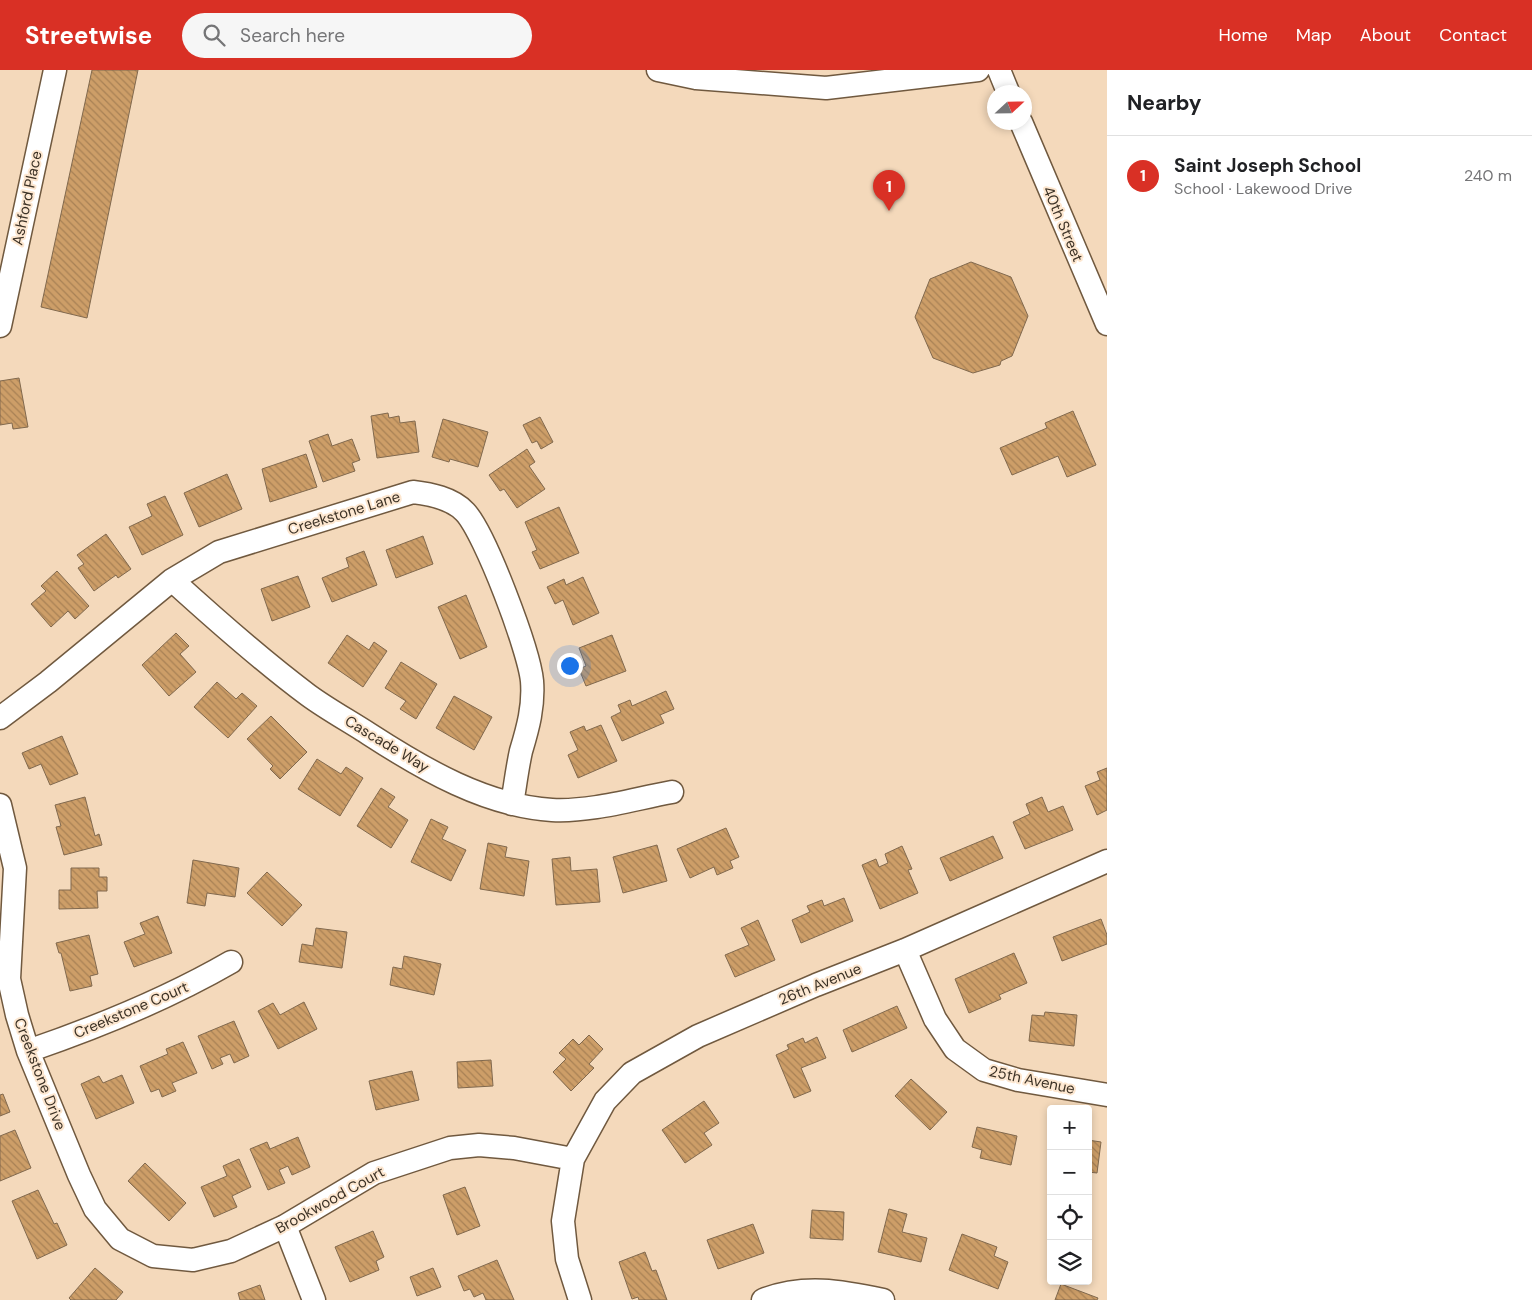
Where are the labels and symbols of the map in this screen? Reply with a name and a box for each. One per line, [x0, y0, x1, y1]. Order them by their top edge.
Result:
north arrow [987, 85, 1032, 130]
street label: Ashford Place [7, 149, 47, 247]
pin: 1 [873, 170, 905, 211]
street label: 40th Street [1038, 183, 1088, 265]
street label: Creekstone Lane [285, 486, 403, 540]
your location [557, 653, 583, 679]
street label: Cascade Way [341, 711, 433, 777]
street label: 26th Avenue [776, 958, 864, 1010]
street label: Creekstone Court [71, 977, 192, 1043]
street label: Creekstone Drive [9, 1015, 71, 1133]
street label: 25th Avenue [987, 1061, 1077, 1099]
street label: Brookwood Court [272, 1162, 388, 1238]

